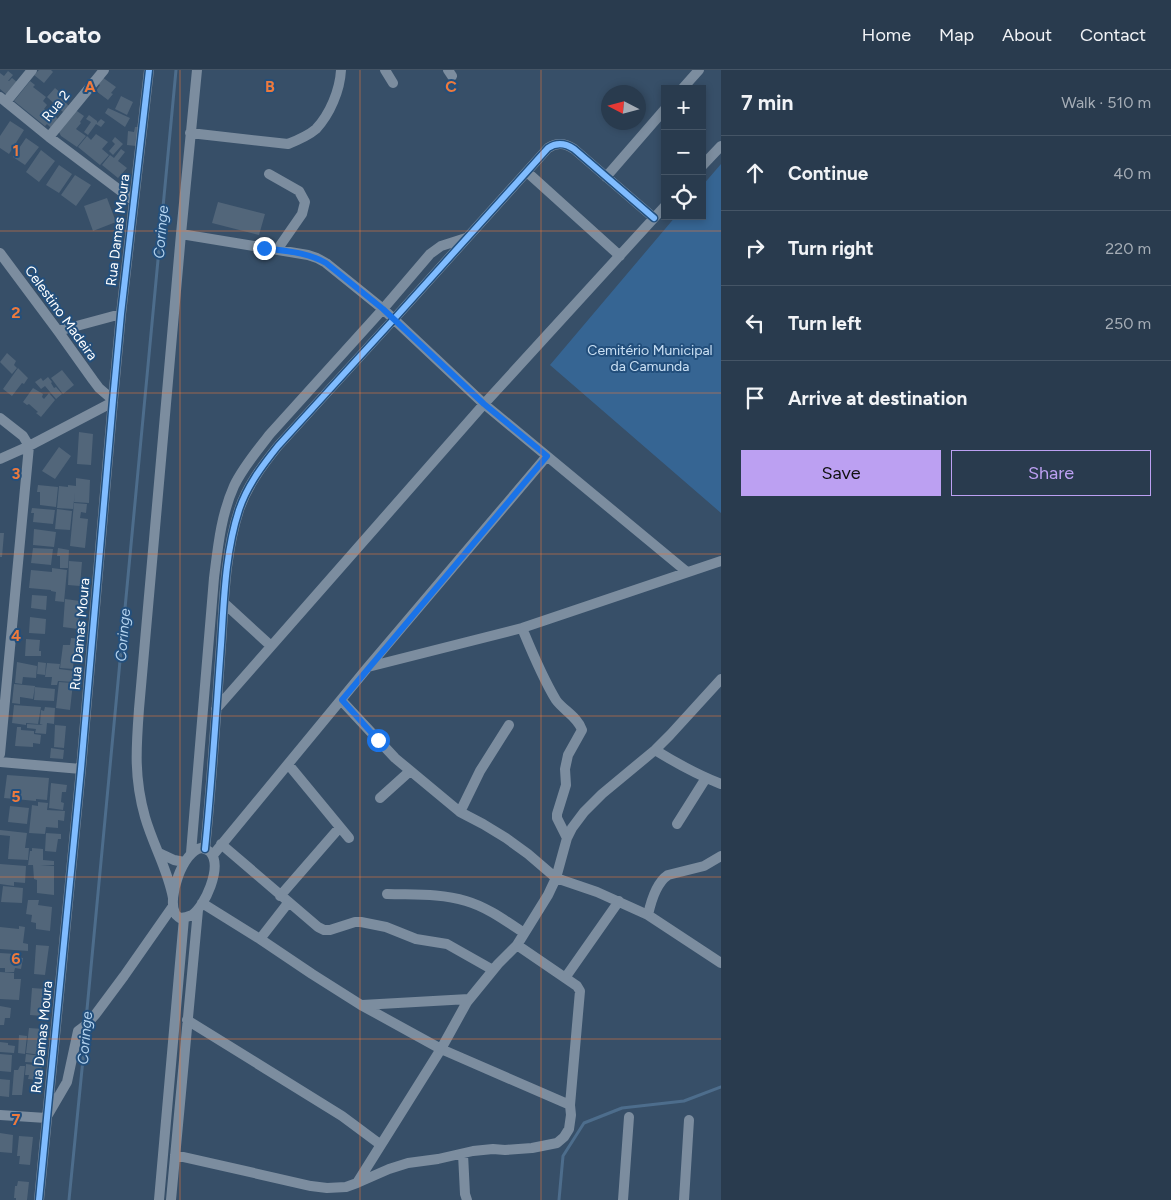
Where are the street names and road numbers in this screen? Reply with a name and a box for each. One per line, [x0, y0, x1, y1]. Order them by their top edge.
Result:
street label: Rua 2 [38, 87, 74, 125]
street label: Rua Damas Moura [103, 173, 133, 287]
street label: Celestino Madeira [21, 262, 101, 364]
street label: Rua Damas Moura [67, 577, 93, 691]
street label: Rua Damas Moura [28, 980, 56, 1094]

